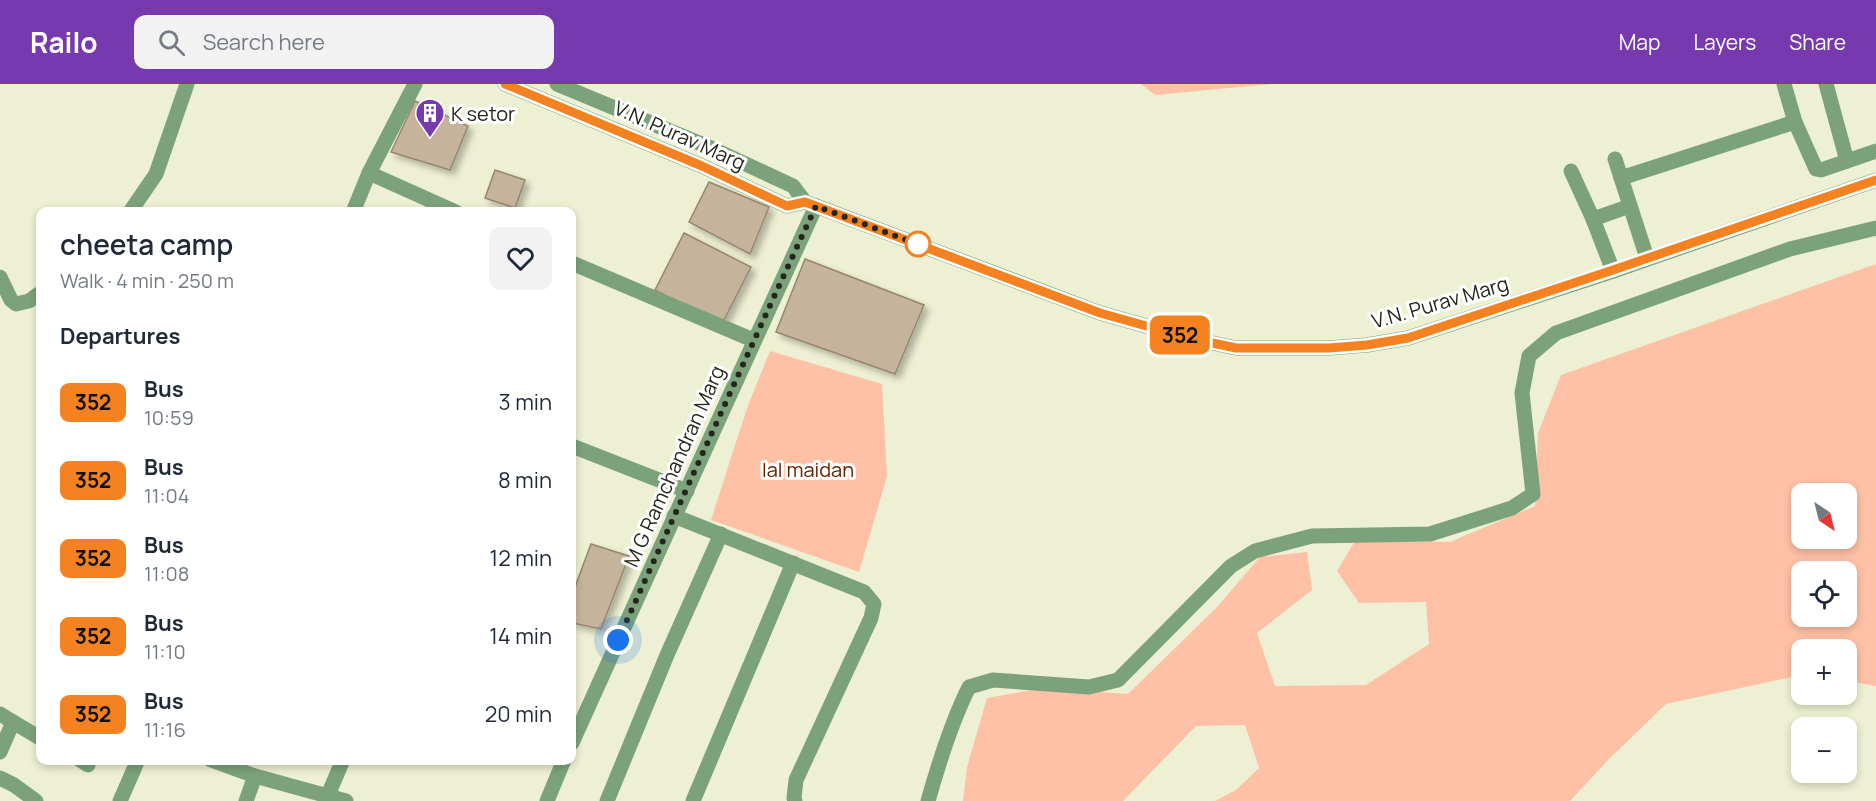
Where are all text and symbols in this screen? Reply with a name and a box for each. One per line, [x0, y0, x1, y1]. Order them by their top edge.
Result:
search box [134, 15, 554, 69]
text: Railo [30, 23, 98, 61]
icon: search [155, 26, 188, 59]
text: Search here [203, 27, 325, 57]
text: Map [1619, 28, 1660, 56]
text: Layers [1693, 28, 1756, 56]
text: Share [1789, 28, 1846, 56]
street label: V.N. Purav Marg [610, 94, 750, 176]
building icon: K setor [414, 97, 446, 139]
place label: K setor [451, 100, 515, 127]
text: cheeta camp [60, 225, 233, 263]
button: heart [489, 227, 552, 290]
unlabelled marker [905, 231, 931, 257]
text: Walk · 4 min · 250 m [60, 267, 234, 294]
street label: V.N. Purav Marg [1369, 270, 1511, 334]
line badge: 352 [1146, 316, 1214, 354]
text: Departures [60, 321, 180, 351]
text: 352 [1162, 321, 1198, 349]
street label: M G Ramchandran Marg [617, 361, 731, 571]
text: Bus [144, 374, 184, 404]
text: 3 min [499, 387, 552, 417]
text: 352 [75, 388, 111, 416]
text: 10:59 [144, 404, 194, 431]
text: Bus [144, 452, 184, 482]
park label: lal maidan [762, 456, 854, 483]
text: 8 min [498, 465, 552, 495]
text: 352 [75, 466, 111, 494]
text: 11:04 [144, 482, 190, 509]
north arrow [1791, 483, 1857, 549]
map controls [1791, 483, 1857, 783]
text: Bus [144, 530, 184, 560]
text: 12 min [490, 543, 552, 573]
text: 352 [75, 544, 111, 572]
text: 11:08 [144, 560, 189, 587]
button: locate [1791, 561, 1857, 627]
text: Bus [144, 608, 184, 638]
text: 14 min [489, 621, 552, 651]
text: 352 [75, 622, 111, 650]
your location [603, 625, 633, 655]
text: 11:10 [144, 638, 186, 665]
button: + [1791, 639, 1857, 705]
text: Bus [144, 686, 184, 716]
text: 20 min [485, 699, 552, 729]
text: 352 [75, 700, 111, 728]
text: 11:16 [144, 716, 186, 743]
button: − [1791, 717, 1857, 783]

